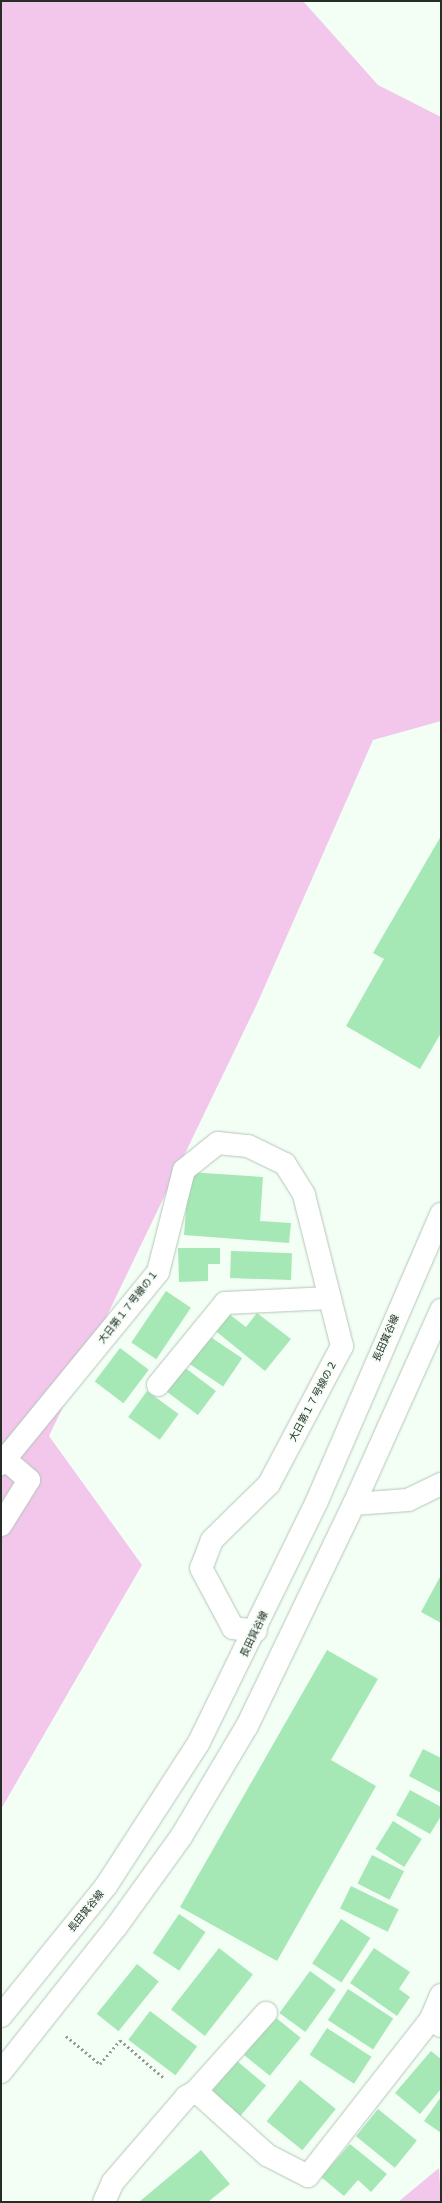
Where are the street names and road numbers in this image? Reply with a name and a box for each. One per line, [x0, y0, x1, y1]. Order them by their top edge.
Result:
street label: 大日第１７号線の１ [96, 1268, 160, 1346]
street label: 長田箕谷線 [370, 1313, 402, 1363]
street label: 大日第１７号線の２ [287, 1358, 339, 1444]
street label: 長田箕谷線 [238, 1609, 270, 1659]
street label: 長田箕谷線 [66, 1888, 106, 1934]

